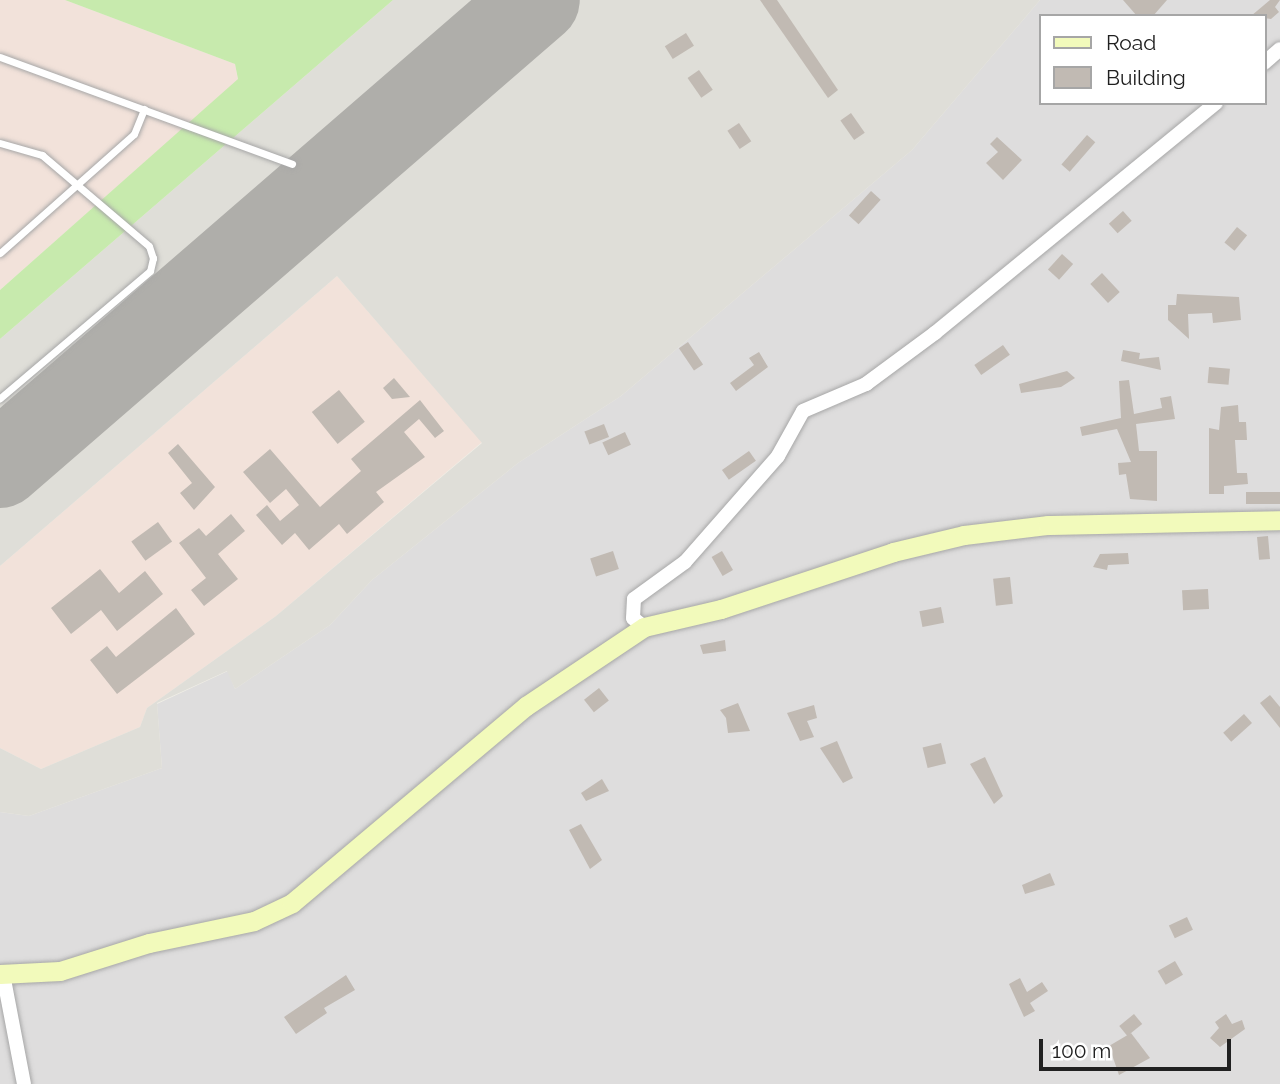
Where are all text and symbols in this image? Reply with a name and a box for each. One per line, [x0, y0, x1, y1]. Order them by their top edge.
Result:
legend [1038, 14, 1266, 105]
text: Road [1106, 30, 1156, 55]
text: Building [1106, 65, 1186, 90]
scale bar [1042, 1024, 1234, 1068]
text: 100 m [1052, 1038, 1111, 1063]

